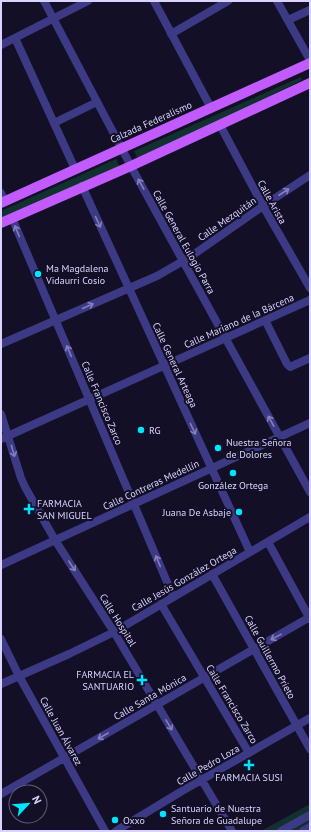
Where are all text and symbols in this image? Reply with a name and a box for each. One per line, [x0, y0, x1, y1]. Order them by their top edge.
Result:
street label: Calzada Federalismo [108, 98, 194, 146]
one-way arrow [136, 178, 144, 190]
street label: Calle Arista [255, 178, 289, 226]
street label: Calle General Eulogio Parra [150, 188, 218, 296]
one-way arrow [279, 188, 290, 196]
street label: Calle Mezquitán [195, 194, 259, 244]
one-way arrow [95, 215, 103, 227]
one-way arrow [13, 226, 21, 238]
place label: Ma Magdalena Vidaurri Cosio [45, 262, 109, 287]
marker: Ma Magdalena Vidaurri Cosio [33, 269, 43, 279]
street label: Calle Mariano de la Bárcena [182, 291, 296, 351]
one-way arrow [82, 302, 94, 309]
street label: Calle General Arteaga [150, 320, 200, 410]
one-way arrow [65, 345, 72, 357]
street label: Calle Francisco Zarco [78, 359, 126, 447]
one-way arrow [267, 415, 274, 427]
one-way arrow [190, 423, 197, 435]
place label: RG [149, 424, 161, 437]
marker: RG [136, 425, 146, 435]
place label: Nuestra Señora de Dolores [226, 436, 291, 461]
marker: Nuestra Señora de Dolores [213, 443, 223, 453]
one-way arrow [10, 445, 17, 458]
street label: Calle Contreras Medellín [101, 457, 201, 513]
marker: González Ortega [228, 468, 238, 478]
place label: González Ortega [198, 479, 268, 492]
place label: FARMACIA SAN MIGUEL [37, 497, 92, 522]
marker: FARMACIA SAN MIGUEL [24, 504, 34, 514]
place label: Juana De Asbaje [162, 506, 231, 519]
marker: Juana De Asbaje [234, 507, 244, 517]
street label: Calle Jesús González Ortega [129, 544, 239, 614]
one-way arrow [154, 555, 161, 567]
one-way arrow [68, 560, 76, 571]
street label: Calle Hospital [97, 591, 139, 649]
street label: Calle Guillermo Prieto [242, 613, 298, 701]
one-way arrow [270, 633, 282, 641]
street label: Calle Francisco Zarco [203, 662, 261, 746]
place label: FARMACIA EL SANTUARIO [76, 668, 134, 693]
street label: Calle Santa Mónica [111, 671, 189, 723]
marker: FARMACIA EL SANTUARIO [137, 675, 147, 685]
street label: Calle Juan Álvarez [37, 694, 85, 768]
one-way arrow [165, 719, 173, 731]
one-way arrow [97, 733, 109, 741]
street label: Calle Pedro Loza [174, 742, 242, 788]
marker: FARMACIA SUSI [244, 760, 254, 770]
place label: FARMACIA SUSI [215, 771, 283, 784]
north arrow [8, 784, 48, 824]
text: N [29, 793, 45, 806]
place label: Santuario de Nuestra Señora de Guadalupe [171, 802, 262, 827]
marker: Santuario de Nuestra Señora de Guadalupe [158, 809, 168, 819]
place label: Oxxo [123, 814, 145, 827]
marker: Oxxo [110, 815, 120, 825]

